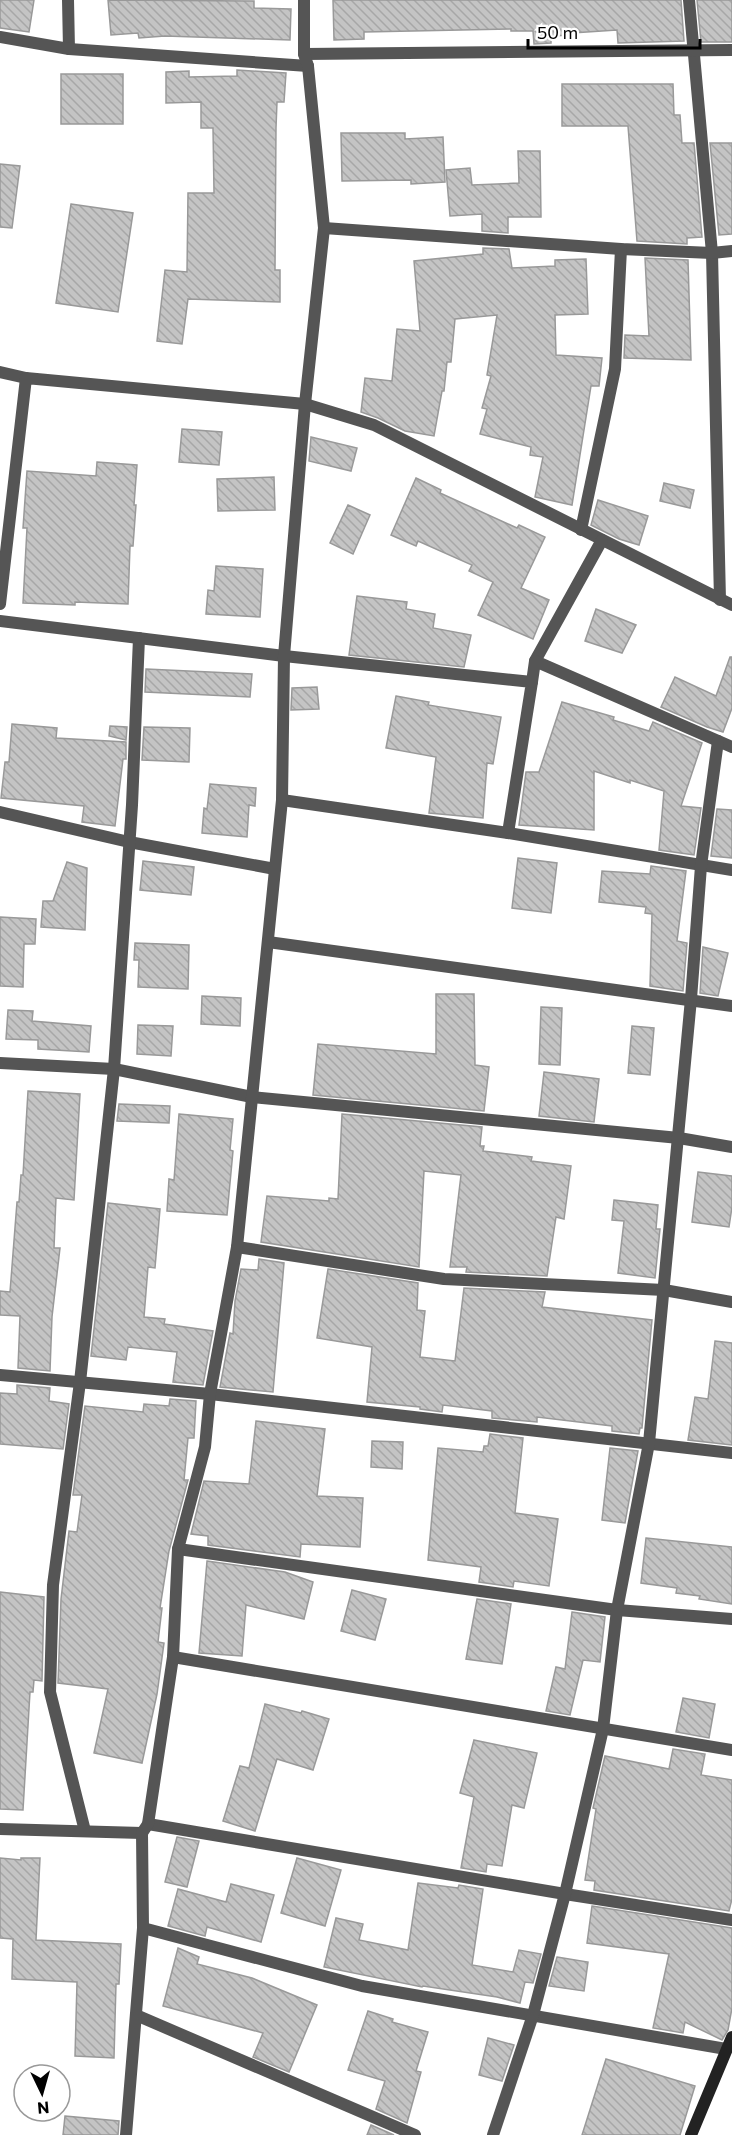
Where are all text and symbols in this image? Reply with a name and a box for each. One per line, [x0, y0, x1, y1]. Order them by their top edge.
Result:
scale bar [528, 12, 700, 50]
text: 50 m [537, 21, 578, 43]
north arrow [12, 2063, 72, 2123]
text: N [37, 2098, 50, 2118]

